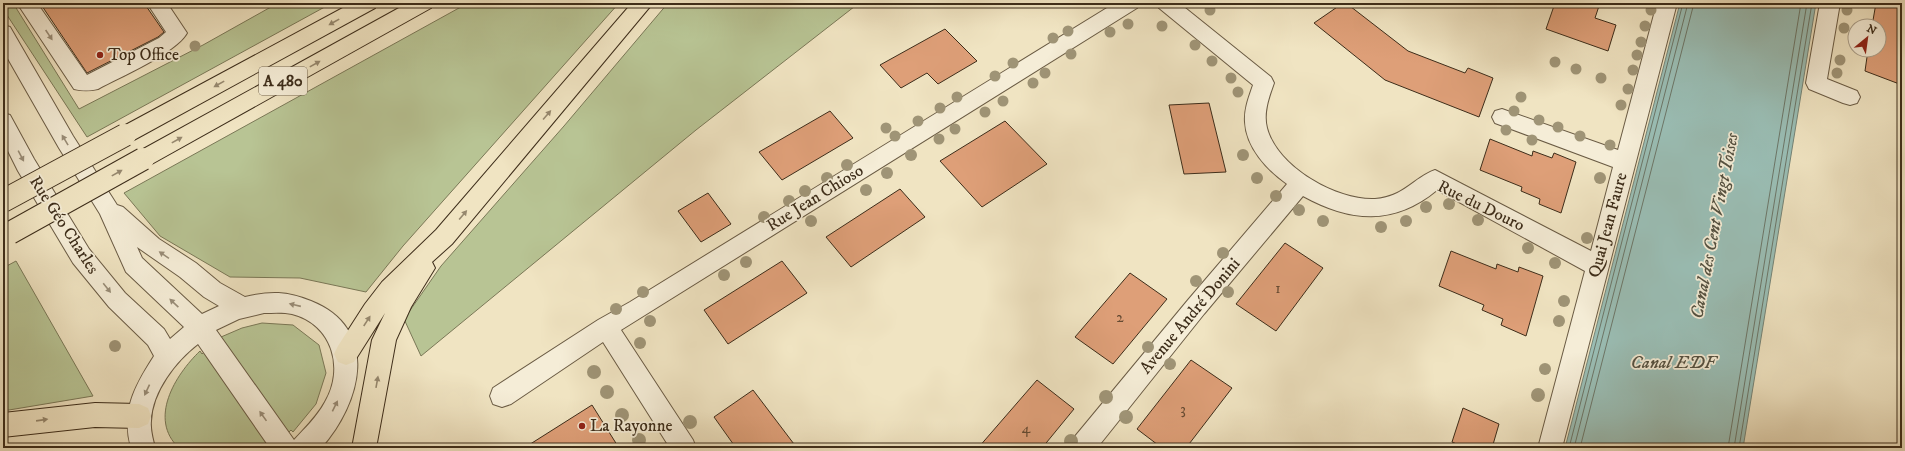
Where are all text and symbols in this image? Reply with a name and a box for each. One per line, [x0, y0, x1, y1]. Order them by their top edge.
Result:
one-way arrow [328, 18, 339, 25]
north arrow [1847, 18, 1887, 58]
text: N [1864, 22, 1879, 38]
one-way arrow [45, 30, 53, 41]
place label: Top Office [108, 44, 179, 66]
marker: Top Office [95, 50, 105, 60]
one-way arrow [309, 60, 321, 67]
road number: A 480 [259, 67, 307, 95]
one-way arrow [214, 81, 225, 87]
one-way arrow [542, 110, 551, 120]
water label: Canal des Cent Vingt Toises [1686, 131, 1744, 321]
one-way arrow [62, 134, 69, 146]
one-way arrow [171, 137, 183, 144]
one-way arrow [18, 150, 25, 162]
street label: Rue Jean Chioso [762, 159, 868, 237]
one-way arrow [111, 170, 123, 177]
street label: Quai Jean Faure [1583, 170, 1633, 280]
street label: Rue Géo Charles [24, 172, 104, 278]
street label: Rue du Douro [1434, 175, 1528, 237]
one-way arrow [459, 209, 468, 220]
one-way arrow [158, 251, 170, 258]
street label: Avenue André Donini [1135, 253, 1245, 379]
house number: 1 [1275, 279, 1281, 298]
one-way arrow [102, 283, 111, 294]
one-way arrow [170, 299, 179, 308]
one-way arrow [288, 302, 300, 308]
house number: 2 [1116, 308, 1124, 327]
one-way arrow [363, 315, 370, 327]
water label: Canal EDF [1631, 352, 1718, 374]
one-way arrow [374, 376, 380, 388]
one-way arrow [144, 384, 150, 396]
house number: 3 [1180, 400, 1186, 419]
one-way arrow [332, 401, 338, 412]
one-way arrow [259, 411, 267, 421]
place label: La Rayonne [590, 415, 673, 437]
one-way arrow [36, 417, 48, 423]
house number: 4 [1022, 419, 1031, 438]
marker: La Rayonne [577, 421, 587, 431]

